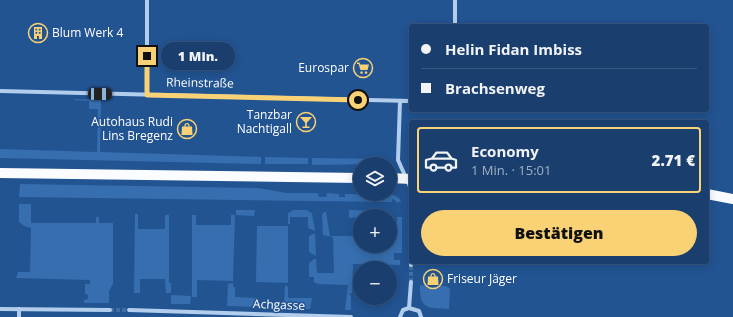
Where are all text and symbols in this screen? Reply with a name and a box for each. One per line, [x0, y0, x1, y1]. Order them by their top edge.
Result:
building icon: Blum Werk 4 [27, 22, 49, 44]
place label: Blum Werk 4 [52, 24, 124, 41]
text: Helin Fidan Imbiss [445, 39, 582, 59]
callout: 1 Min. [161, 42, 235, 70]
route end [138, 47, 156, 65]
text: 1 Min. [178, 47, 218, 65]
supermarket icon: Eurospar [352, 57, 374, 79]
place label: Eurospar [298, 59, 349, 76]
street label: Rheinstraße [166, 73, 234, 92]
text: Brachsenweg [445, 78, 545, 98]
car [88, 88, 112, 100]
route start [349, 91, 367, 109]
place label: Tanzbar Nachtigall [237, 106, 292, 137]
bar icon: Tanzbar Nachtigall [295, 111, 317, 133]
place label: Autohaus Rudi Lins Bregenz [91, 113, 173, 144]
shop icon: Autohaus Rudi Lins Bregenz [176, 118, 198, 140]
text: Economy [471, 141, 539, 161]
icon: car [423, 142, 459, 178]
text: 2.71 € [652, 150, 695, 170]
map controls [353, 157, 397, 305]
button: layers [353, 157, 397, 201]
text: 1 Min. · 15:01 [471, 161, 552, 179]
button: + [353, 209, 397, 253]
button: Bestätigen [421, 210, 697, 256]
button: − [353, 261, 397, 305]
shop icon: Friseur Jäger [422, 268, 444, 290]
place label: Friseur Jäger [447, 270, 517, 287]
street label: Achgasse [253, 295, 306, 314]

